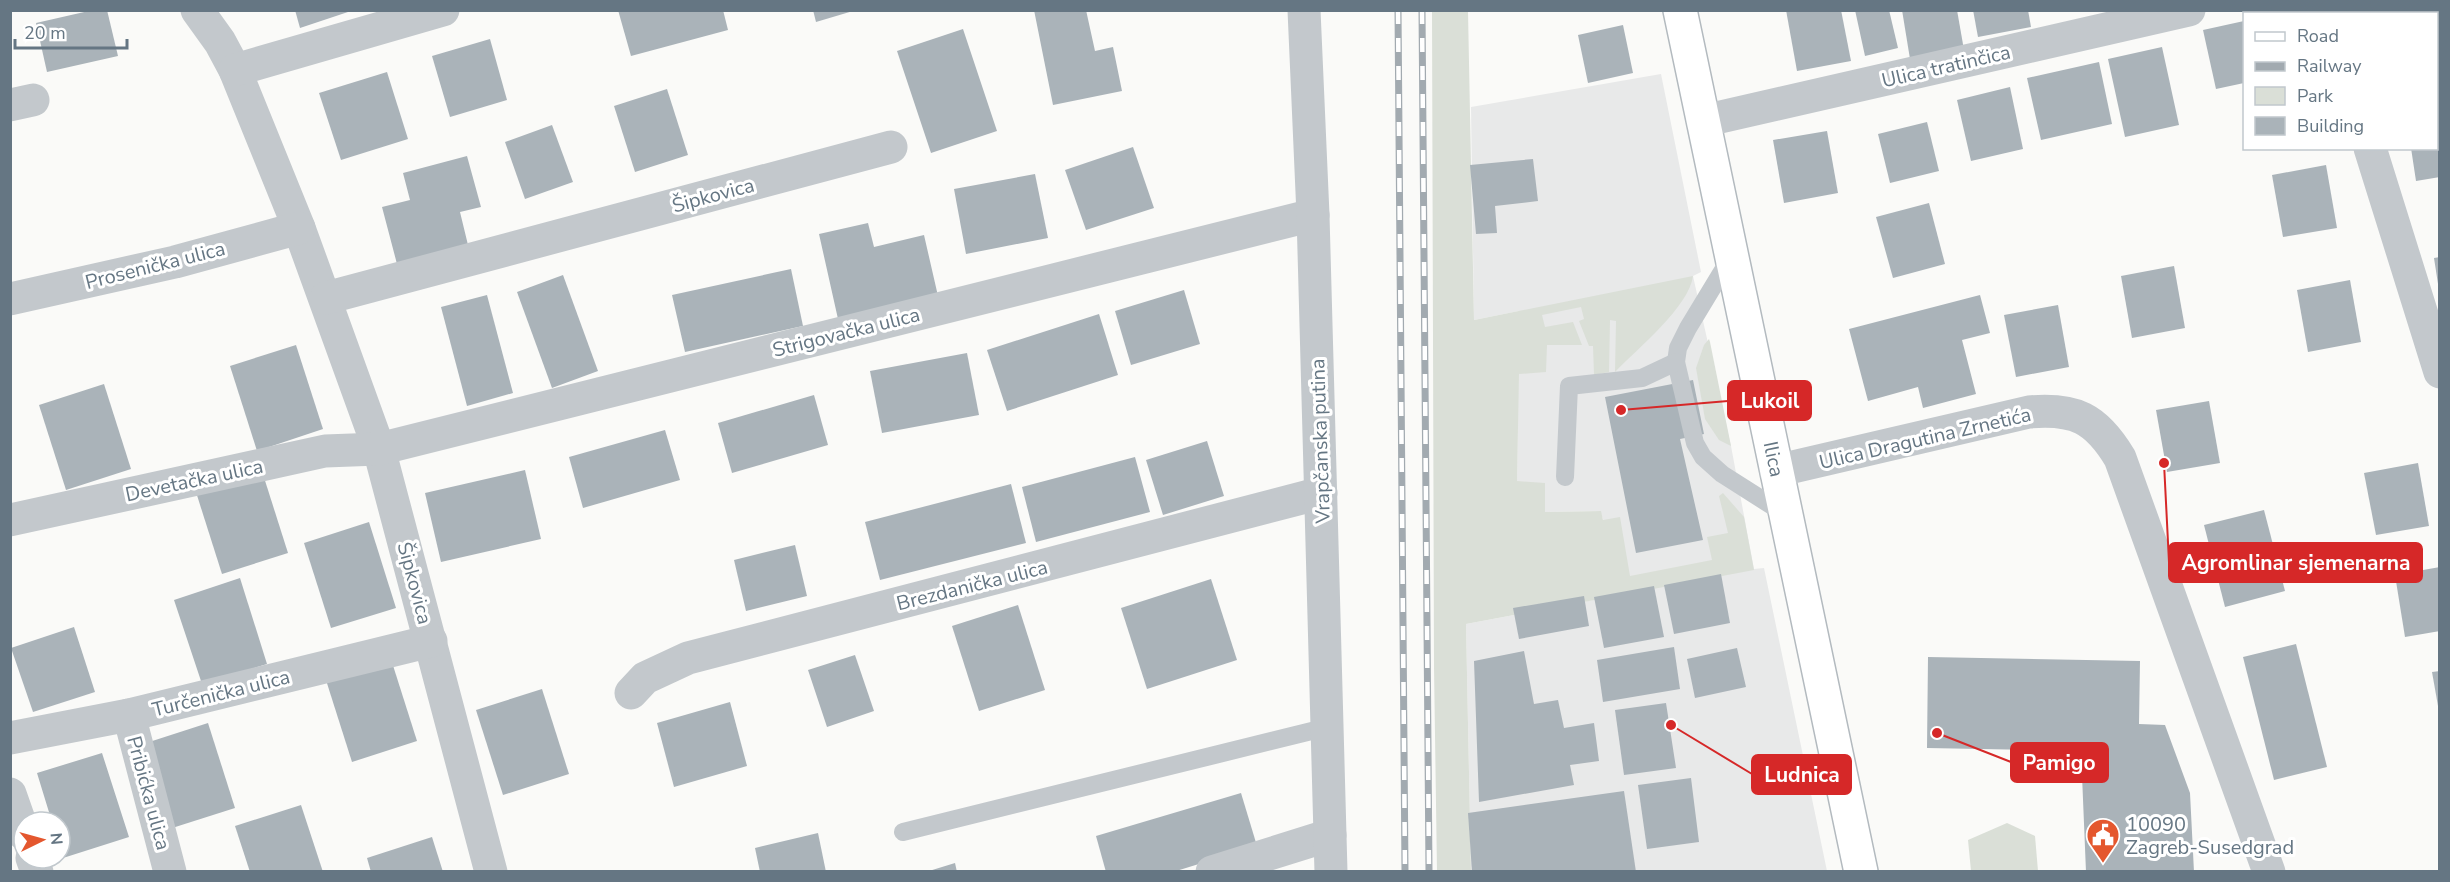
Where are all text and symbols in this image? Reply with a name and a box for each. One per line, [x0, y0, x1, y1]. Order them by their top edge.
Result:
scale bar [15, 12, 128, 50]
legend [2243, 12, 2438, 150]
text: 20 m [24, 21, 66, 45]
text: Road [2297, 24, 2339, 48]
street label: Ulica tratinčica [1879, 39, 2013, 94]
text: Railway [2297, 54, 2362, 78]
text: Park [2297, 84, 2334, 108]
text: Building [2297, 114, 2364, 138]
street label: Šipkovica [669, 172, 757, 219]
street label: Prosenička ulica [82, 235, 228, 296]
street label: Strigovačka ulica [770, 301, 923, 364]
street label: Vrapčanska putina [1304, 358, 1337, 525]
callout: Lukoil [1728, 381, 1811, 420]
text: Lukoil [1741, 387, 1800, 415]
street label: Ulica Dragutina Zrnetića [1817, 401, 2034, 476]
street label: Ilica [1757, 439, 1790, 479]
street label: Devetačka ulica [123, 453, 265, 508]
street label: Šipkovica [391, 539, 438, 627]
callout: Agromlinar sjemenarna [2169, 543, 2422, 582]
text: Agromlinar sjemenarna [2181, 549, 2411, 577]
street label: Brezdanička ulica [894, 554, 1051, 617]
street label: Turčenička ulica [149, 663, 293, 724]
street label: Pribićka ulica [120, 733, 177, 853]
callout: Pamigo [2011, 743, 2108, 782]
text: Pamigo [2022, 749, 2096, 777]
callout: Ludnica [1752, 755, 1851, 794]
text: Ludnica [1764, 761, 1840, 789]
north arrow [12, 810, 72, 870]
place label: 10090 Zagreb-Susedgrad [2126, 811, 2294, 861]
public building icon: 10090 Zagreb-Susedgrad [2085, 817, 2121, 864]
text: N [44, 832, 67, 846]

